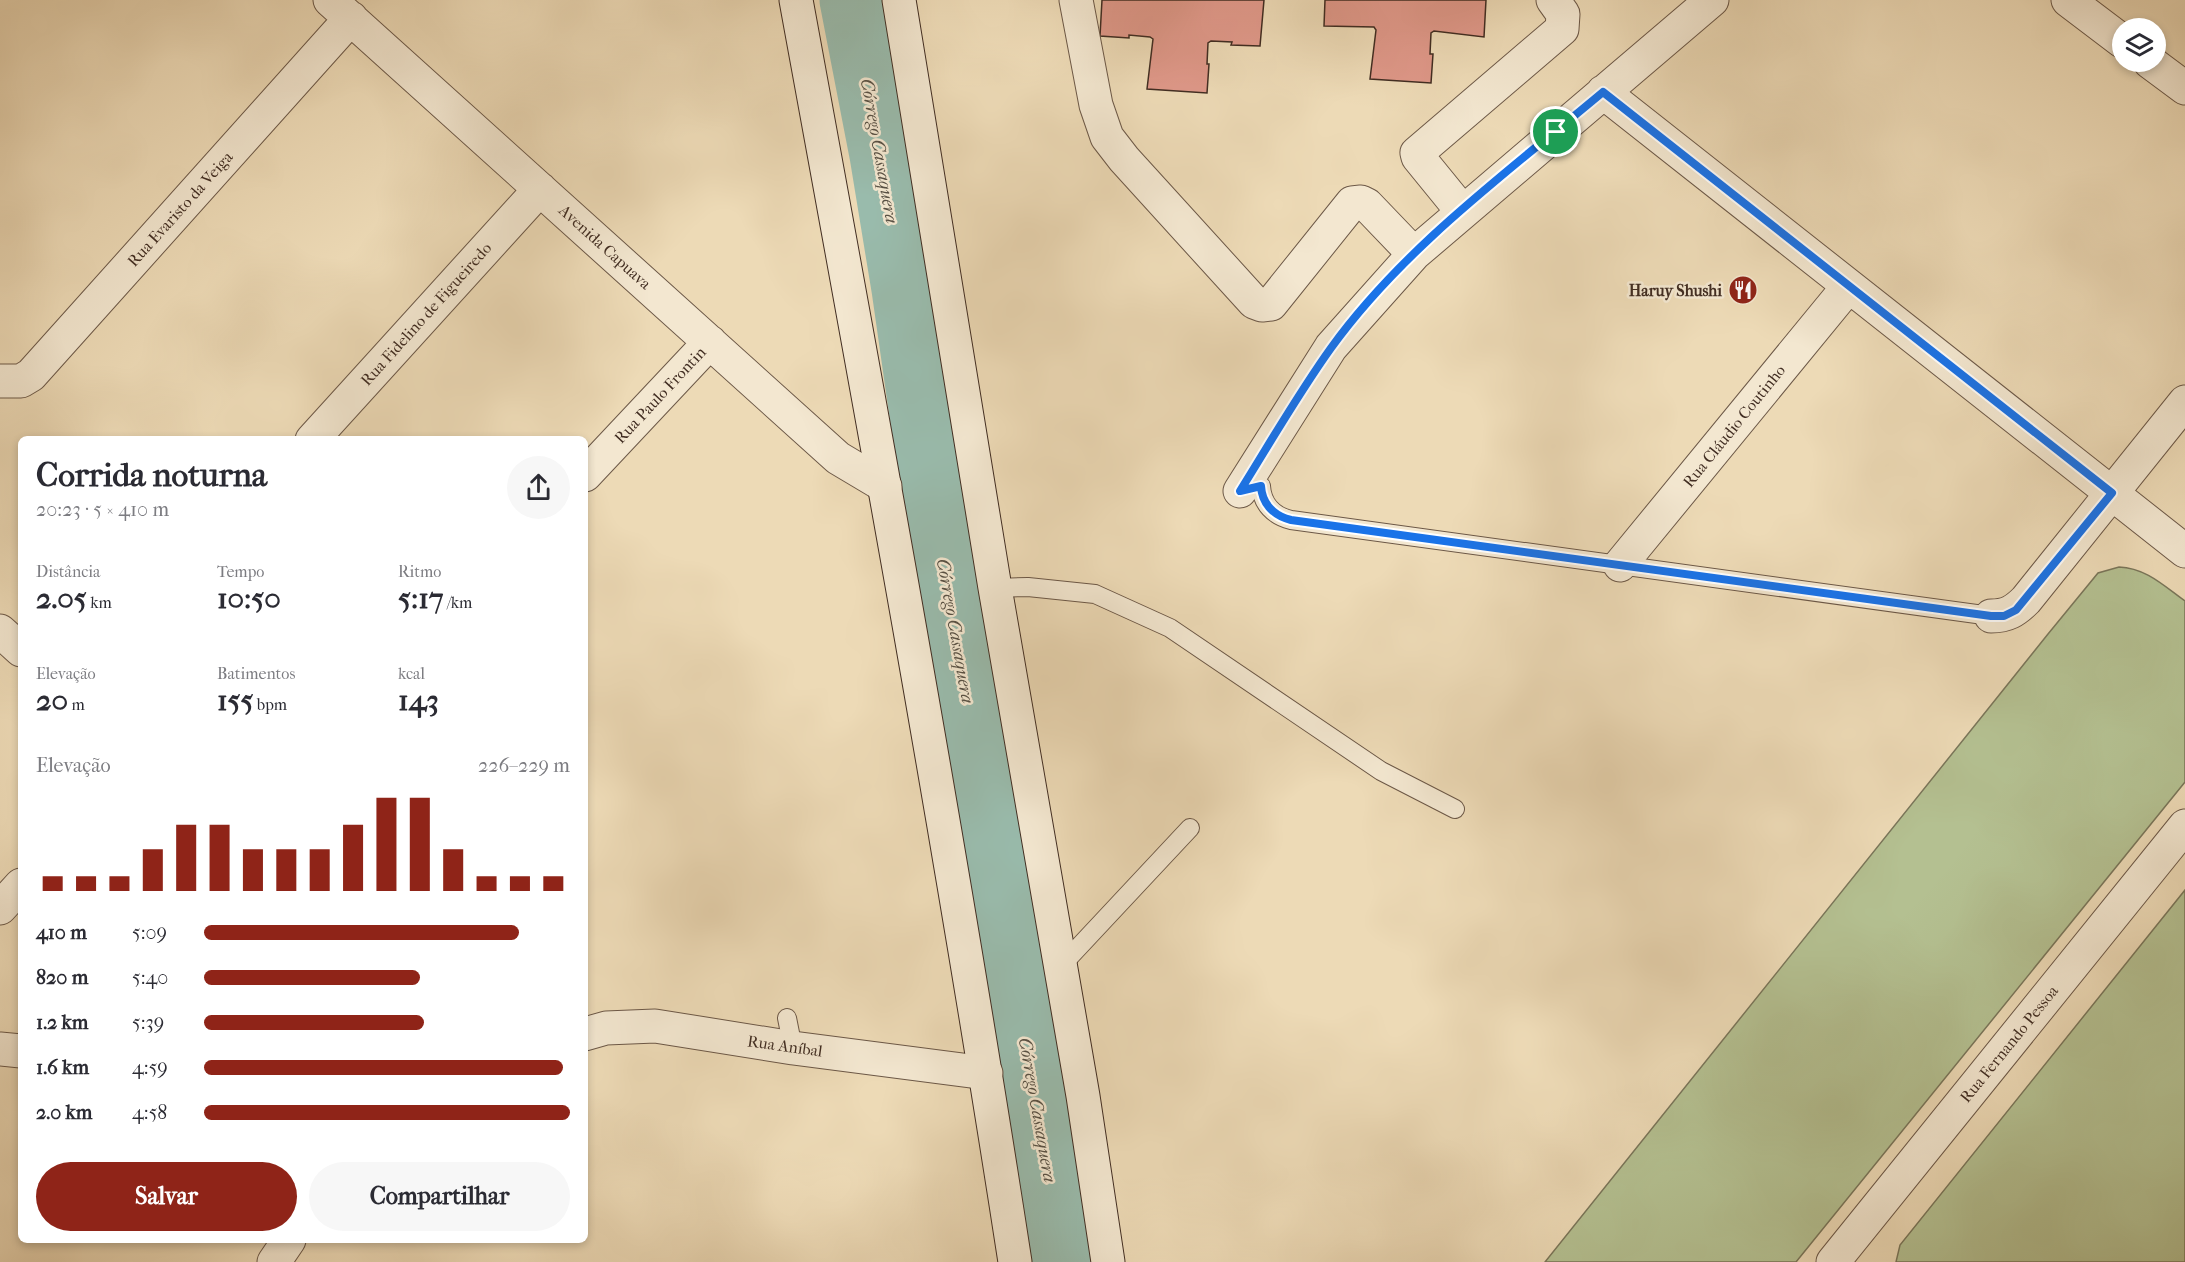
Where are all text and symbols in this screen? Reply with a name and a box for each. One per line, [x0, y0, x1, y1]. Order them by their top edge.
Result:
map controls [2112, 18, 2166, 72]
button: layers [2112, 18, 2166, 72]
water label: Córrego Cassaquera [856, 77, 902, 225]
pin [1530, 106, 1581, 157]
icon: arrive [1539, 115, 1572, 148]
street label: Rua Evaristo da Veiga [123, 147, 237, 270]
street label: Avenida Capuava [554, 200, 655, 294]
street label: Rua Fidelino de Figueiredo [357, 238, 495, 390]
restaurant icon: Haruy Shushi [1727, 274, 1759, 306]
place label: Haruy Shushi [1629, 281, 1722, 301]
street label: Rua Paulo Frontin [610, 342, 710, 447]
street label: Rua Cláudio Coutinho [1679, 361, 1789, 491]
text: Corrida noturna [36, 456, 267, 495]
button: share [507, 456, 570, 519]
text: 20:23 · 5 × 410 m [36, 498, 169, 521]
water label: Córrego Cassaquera [932, 557, 978, 705]
text: Distância [36, 562, 100, 581]
text: Tempo [217, 562, 264, 581]
text: Ritmo [398, 562, 441, 581]
text: 2.05 [36, 581, 87, 616]
text: 10:50 [217, 581, 281, 616]
text: 5:17 [398, 581, 443, 616]
text: km [87, 593, 112, 612]
text: /km [443, 593, 472, 612]
text: Elevação [36, 664, 96, 683]
text: Batimentos [217, 664, 295, 683]
text: kcal [398, 664, 425, 683]
text: 20 [36, 683, 68, 718]
text: 155 [217, 683, 253, 718]
text: 143 [398, 683, 439, 718]
text: m [68, 695, 85, 714]
text: bpm [253, 695, 287, 714]
text: Elevação [36, 754, 111, 777]
text: 226–229 m [478, 754, 570, 777]
text: 410 m [36, 921, 87, 944]
text: 5:09 [132, 921, 167, 944]
text: 820 m [36, 966, 88, 989]
text: 5:40 [132, 966, 168, 989]
street label: Rua Fernando Pessoa [1956, 981, 2062, 1106]
text: 1.2 km [36, 1011, 89, 1034]
text: 5:39 [132, 1011, 164, 1034]
street label: Rua Aníbal [746, 1031, 824, 1061]
water label: Córrego Cassaquera [1014, 1036, 1060, 1184]
text: 1.6 km [36, 1056, 89, 1079]
text: 4:59 [132, 1056, 168, 1079]
text: 2.0 km [36, 1101, 92, 1124]
text: 4:58 [132, 1101, 167, 1124]
button: Salvar [36, 1162, 297, 1231]
button: Compartilhar [309, 1162, 570, 1231]

